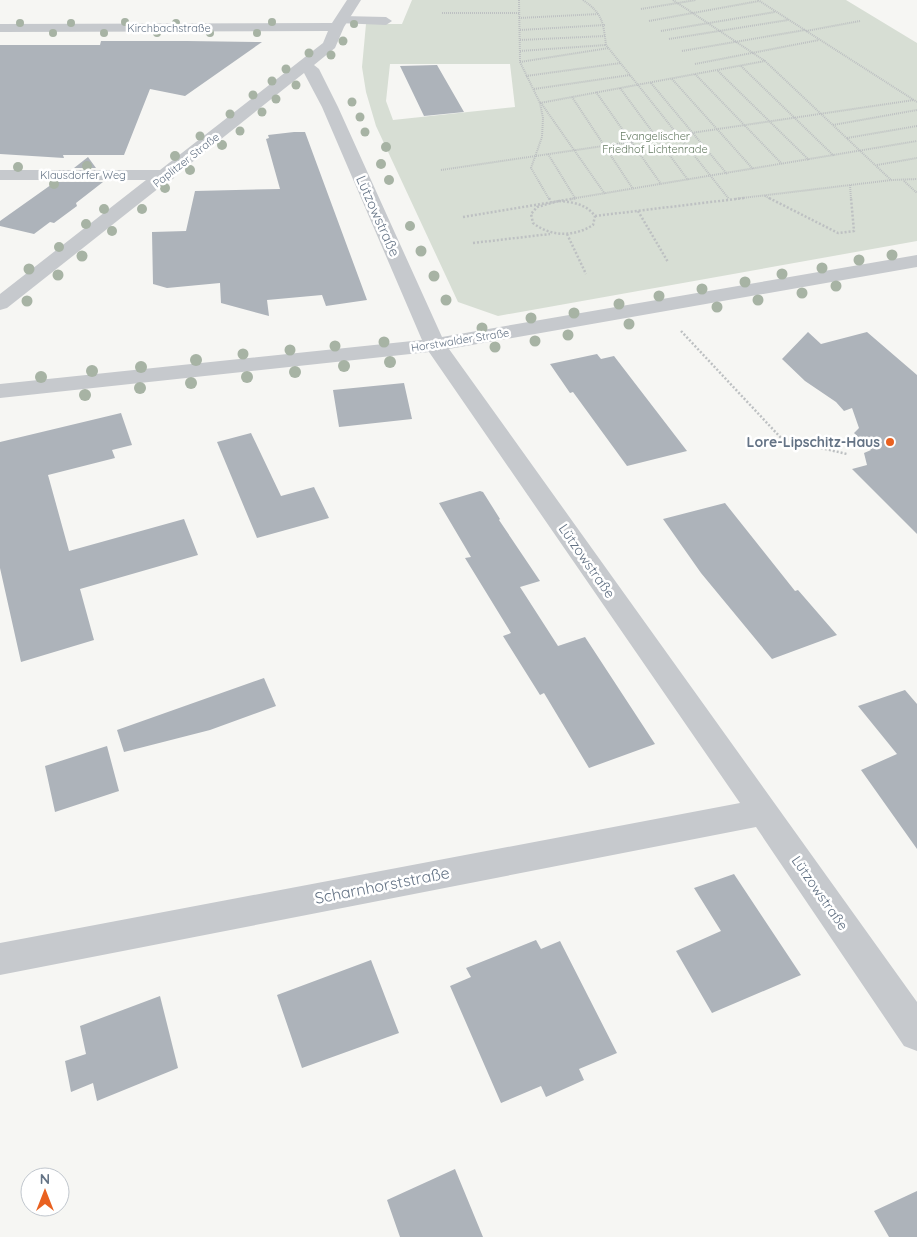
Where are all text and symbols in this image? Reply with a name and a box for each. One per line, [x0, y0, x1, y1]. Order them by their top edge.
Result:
street label: Kirchbachstraße [127, 21, 211, 35]
park label: Evangelischer Friedhof Lichtenrade [602, 129, 708, 156]
street label: Paplitzer Straße [150, 130, 222, 190]
street label: Klausdorfer Weg [40, 168, 126, 182]
street label: Lützowstraße [352, 173, 404, 260]
street label: Horstwalder Straße [410, 325, 510, 355]
place label: Lore-Lipschitz-Haus [747, 433, 880, 451]
marker: Lore-Lipschitz-Haus [884, 436, 896, 448]
street label: Lützowstraße [555, 520, 619, 602]
street label: Lützowstraße [788, 852, 852, 934]
street label: Scharnhorststraße [313, 862, 451, 908]
north arrow [20, 1167, 70, 1217]
text: N [40, 1170, 50, 1188]

